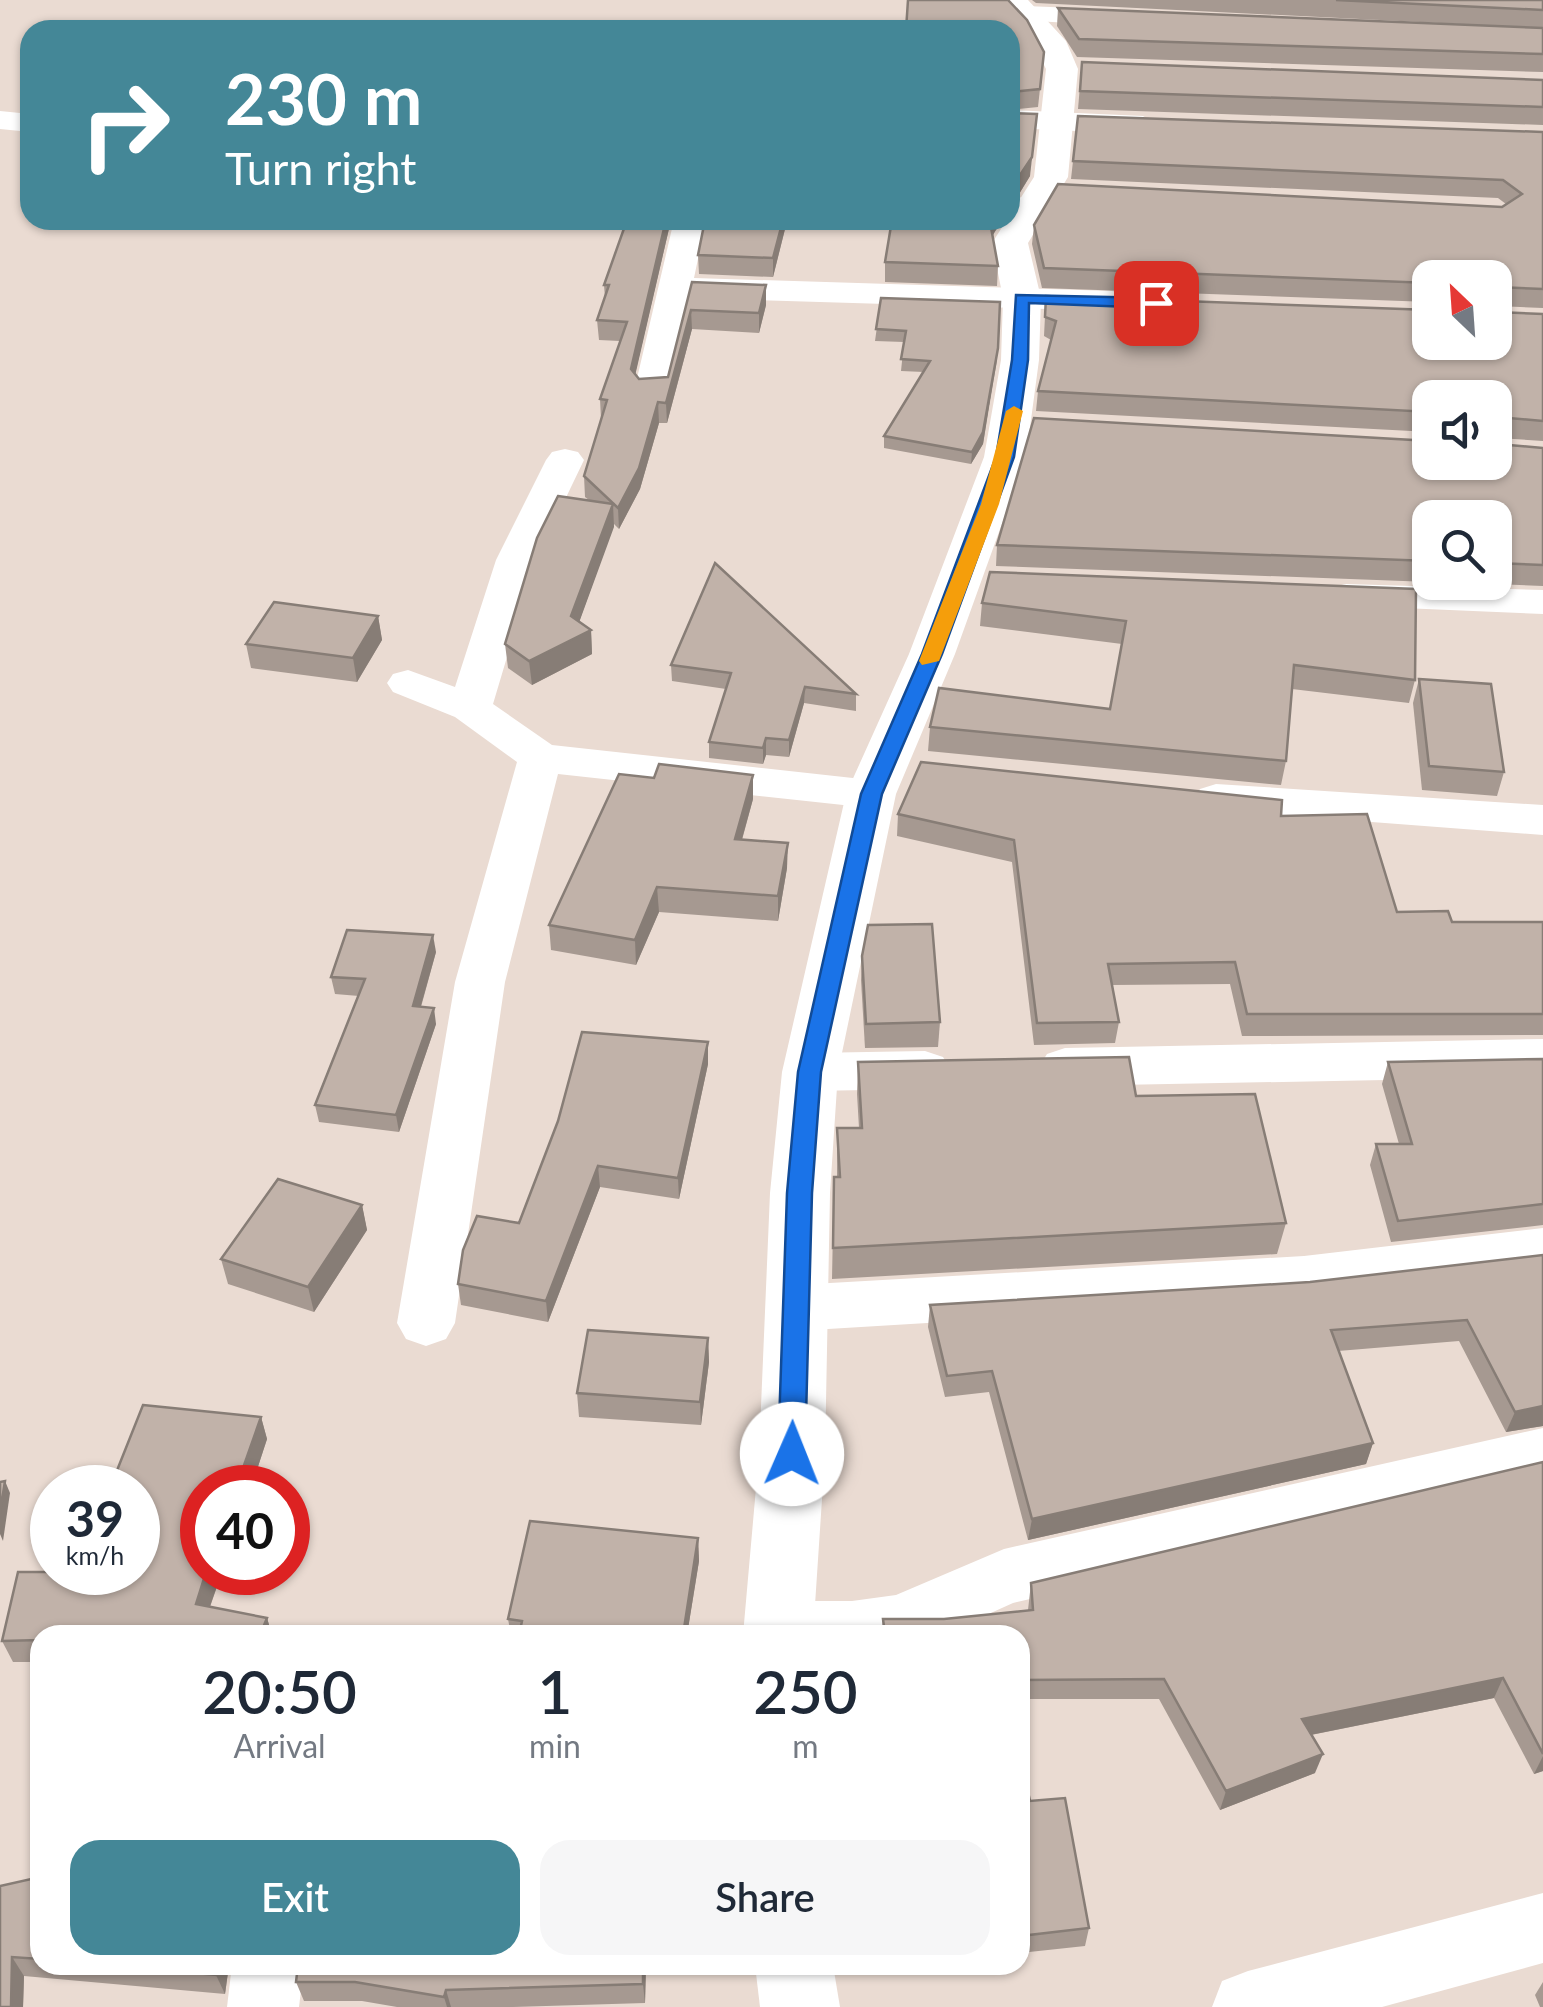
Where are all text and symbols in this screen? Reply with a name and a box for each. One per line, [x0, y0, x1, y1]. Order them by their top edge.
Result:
text: 230 m [225, 56, 422, 140]
icon: right [60, 60, 190, 190]
text: Turn right [225, 141, 416, 195]
north arrow [1412, 260, 1512, 360]
map controls [1412, 260, 1512, 600]
pin [1114, 261, 1199, 346]
icon: arrive [1129, 276, 1184, 331]
button: sound [1412, 380, 1512, 480]
button: search [1412, 500, 1512, 600]
position arrow [740, 1402, 844, 1506]
speed limit sign: 40 [180, 1465, 310, 1595]
text: 39 [66, 1488, 124, 1548]
text: km/h [66, 1540, 124, 1570]
text: 20:50 [202, 1655, 357, 1727]
text: 1 [538, 1655, 572, 1727]
text: 250 [753, 1655, 858, 1727]
text: Arrival [233, 1726, 326, 1765]
text: min [529, 1726, 581, 1765]
text: m [792, 1726, 819, 1765]
button: Exit [70, 1840, 520, 1955]
button: Share [540, 1840, 990, 1955]

